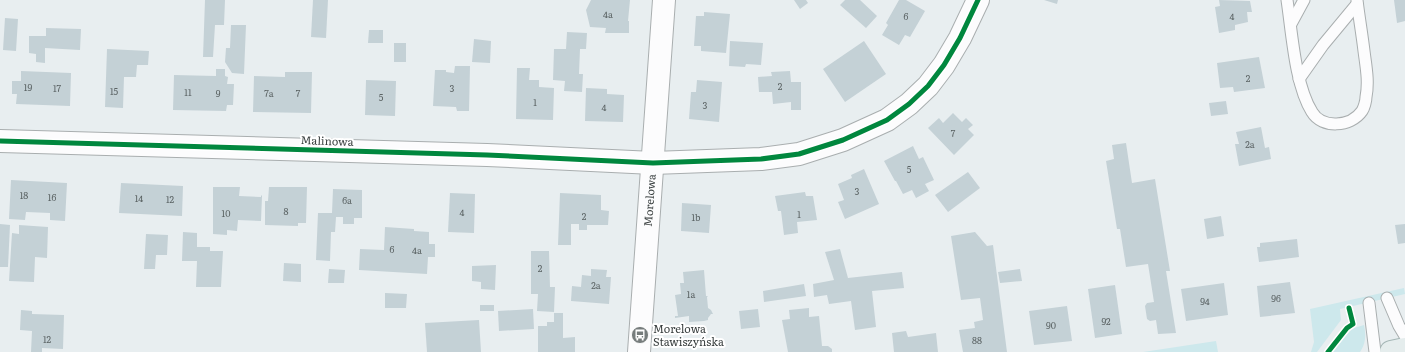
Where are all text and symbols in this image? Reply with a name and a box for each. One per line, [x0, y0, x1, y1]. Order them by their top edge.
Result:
house number: 4a [603, 7, 613, 21]
house number: 6 [904, 9, 909, 23]
house number: 4 [1230, 9, 1235, 23]
house number: 2 [1246, 71, 1251, 85]
house number: 2 [778, 79, 783, 93]
house number: 19 [24, 80, 32, 94]
house number: 17 [53, 81, 61, 95]
house number: 3 [450, 81, 455, 95]
house number: 15 [110, 84, 119, 98]
house number: 11 [184, 85, 192, 99]
house number: 9 [216, 86, 221, 100]
house number: 7a [264, 86, 274, 100]
house number: 7 [296, 86, 301, 100]
house number: 5 [379, 90, 384, 104]
house number: 1 [533, 95, 537, 109]
house number: 3 [703, 98, 708, 112]
house number: 4 [602, 100, 607, 114]
house number: 7 [951, 126, 956, 140]
street label: Malinowa [300, 131, 354, 149]
house number: 2a [1245, 137, 1255, 151]
house number: 5 [907, 162, 912, 176]
street label: Morelowa [639, 173, 659, 227]
house number: 3 [855, 184, 860, 198]
house number: 18 [20, 188, 28, 202]
house number: 16 [48, 190, 56, 204]
house number: 14 [135, 191, 143, 205]
house number: 12 [166, 192, 175, 206]
house number: 6a [342, 193, 352, 207]
house number: 8 [284, 204, 289, 218]
house number: 4 [460, 205, 465, 219]
house number: 10 [222, 206, 230, 220]
house number: 1 [797, 207, 801, 221]
house number: 2 [582, 209, 587, 223]
house number: 1b [691, 210, 701, 224]
house number: 6 [390, 242, 395, 256]
house number: 4a [412, 243, 422, 257]
house number: 2 [538, 261, 543, 275]
house number: 2a [591, 278, 601, 292]
house number: 1a [687, 287, 695, 301]
house number: 96 [1271, 291, 1281, 305]
house number: 94 [1200, 294, 1210, 308]
house number: 92 [1101, 314, 1111, 328]
house number: 90 [1046, 318, 1056, 332]
place label: Morelowa Stawiszyńska [653, 320, 724, 349]
bus stop icon: Morelowa Stawiszyńska [630, 325, 650, 345]
house number: 12 [43, 332, 52, 346]
house number: 88 [972, 333, 982, 347]

